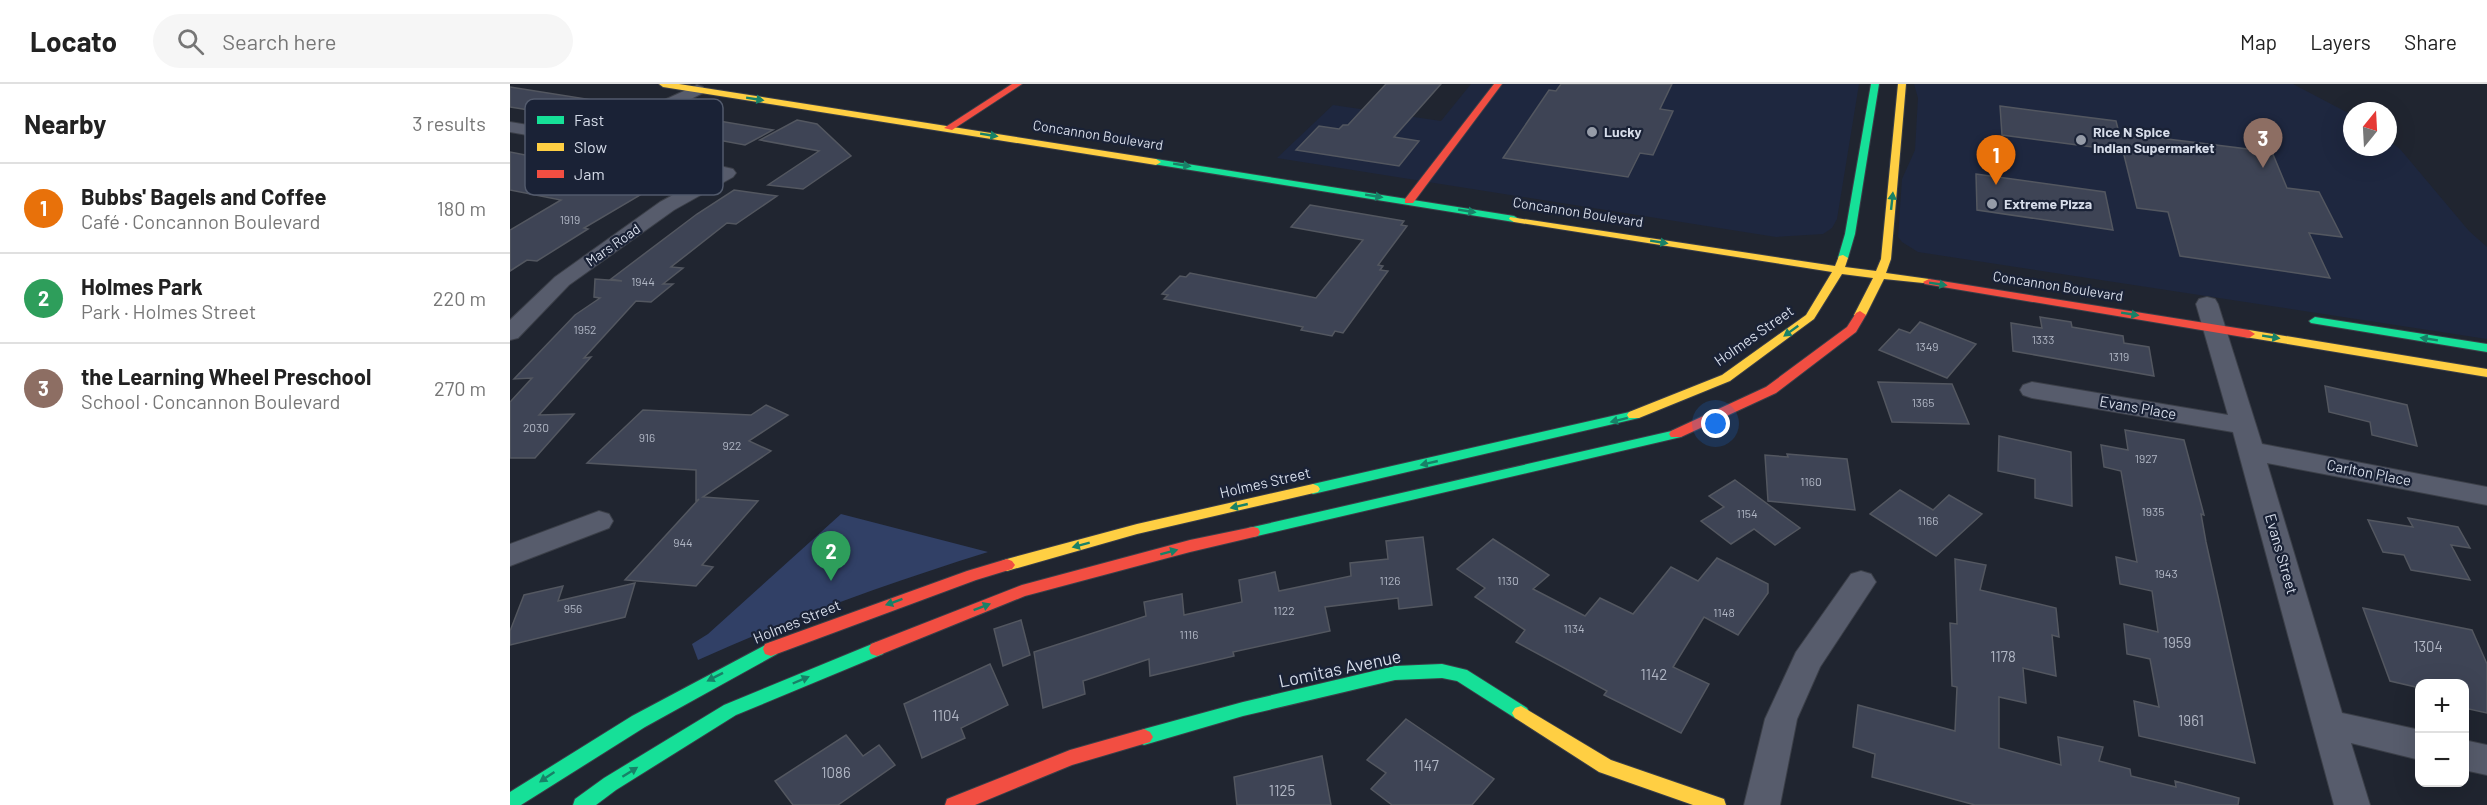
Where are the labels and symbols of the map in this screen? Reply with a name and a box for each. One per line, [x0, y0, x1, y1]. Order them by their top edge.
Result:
one-way arrow [746, 94, 765, 103]
legend [525, 99, 723, 195]
north arrow [2343, 102, 2397, 156]
text: Fast [574, 110, 604, 129]
street label: Concannon Boulevard [1032, 116, 1164, 153]
pin: 3 [2244, 118, 2282, 168]
place label: Lucky [1604, 123, 1642, 140]
place label: Rice N Spice Indian Supermarket [2093, 123, 2215, 156]
marker: Lucky [1585, 125, 1599, 139]
one-way arrow [980, 130, 999, 139]
marker: Rice N Spice Indian Supermarket [2074, 133, 2088, 147]
pin: 1 [1976, 135, 2016, 185]
text: Slow [574, 137, 607, 156]
one-way arrow [1173, 161, 1192, 170]
text: Jam [574, 164, 605, 183]
one-way arrow [1365, 191, 1384, 200]
one-way arrow [1887, 191, 1897, 210]
street label: Concannon Boulevard [1512, 193, 1644, 230]
place label: Extreme Pizza [2004, 195, 2092, 212]
marker: Extreme Pizza [1985, 197, 1999, 211]
one-way arrow [1458, 206, 1477, 215]
house number: 1919 [560, 212, 580, 226]
street label: Mars Road [582, 220, 643, 270]
one-way arrow [1650, 238, 1669, 247]
street label: Concannon Boulevard [1992, 267, 2124, 304]
house number: 1944 [631, 274, 655, 288]
one-way arrow [1928, 279, 1947, 288]
street label: Holmes Street [1710, 301, 1797, 369]
one-way arrow [2121, 310, 2140, 319]
house number: 1952 [573, 322, 597, 336]
one-way arrow [1783, 325, 1799, 337]
house number: 1333 [2032, 332, 2054, 346]
one-way arrow [2262, 333, 2281, 342]
one-way arrow [2420, 334, 2439, 343]
house number: 1349 [1915, 339, 1939, 353]
house number: 1319 [2109, 349, 2129, 363]
street label: Evans Place [2098, 391, 2178, 423]
house number: 1365 [1912, 395, 1934, 409]
your location [1701, 409, 1730, 438]
one-way arrow [1610, 415, 1628, 425]
house number: 2030 [523, 420, 549, 434]
house number: 916 [639, 430, 655, 444]
house number: 922 [722, 438, 742, 452]
house number: 1927 [2135, 451, 2158, 465]
street label: Carlton Place [2325, 455, 2413, 489]
one-way arrow [1419, 459, 1438, 468]
street label: Holmes Street [1218, 463, 1312, 501]
house number: 1160 [1800, 474, 1822, 488]
one-way arrow [1229, 502, 1248, 511]
house number: 1935 [2142, 504, 2164, 518]
house number: 1154 [1736, 506, 1758, 520]
street label: Evans Street [2262, 511, 2302, 596]
house number: 1166 [1918, 513, 1938, 527]
pin: 2 [812, 532, 850, 581]
house number: 944 [673, 535, 693, 549]
one-way arrow [1071, 541, 1089, 550]
one-way arrow [1160, 547, 1178, 556]
house number: 1943 [2154, 566, 2178, 580]
house number: 1126 [1379, 573, 1401, 587]
house number: 1130 [1497, 573, 1519, 587]
street label: Holmes Street [750, 595, 843, 647]
one-way arrow [885, 598, 903, 608]
house number: 956 [564, 601, 582, 615]
one-way arrow [973, 601, 991, 611]
house number: 1122 [1273, 603, 1295, 617]
house number: 1148 [1713, 605, 1735, 619]
house number: 1134 [1563, 621, 1585, 635]
house number: 1116 [1180, 627, 1198, 641]
house number: 1959 [2163, 633, 2191, 651]
house number: 1304 [2413, 637, 2443, 655]
street label: Lomitas Avenue [1277, 644, 1403, 692]
house number: 1178 [1990, 647, 2016, 665]
house number: 1142 [1641, 665, 1667, 683]
one-way arrow [706, 673, 723, 682]
one-way arrow [792, 675, 810, 684]
house number: 1104 [932, 706, 960, 724]
house number: 1961 [2178, 711, 2204, 729]
house number: 1147 [1413, 756, 1439, 774]
house number: 1086 [821, 763, 851, 781]
one-way arrow [622, 766, 638, 777]
one-way arrow [540, 771, 556, 783]
house number: 1125 [1269, 781, 1295, 799]

